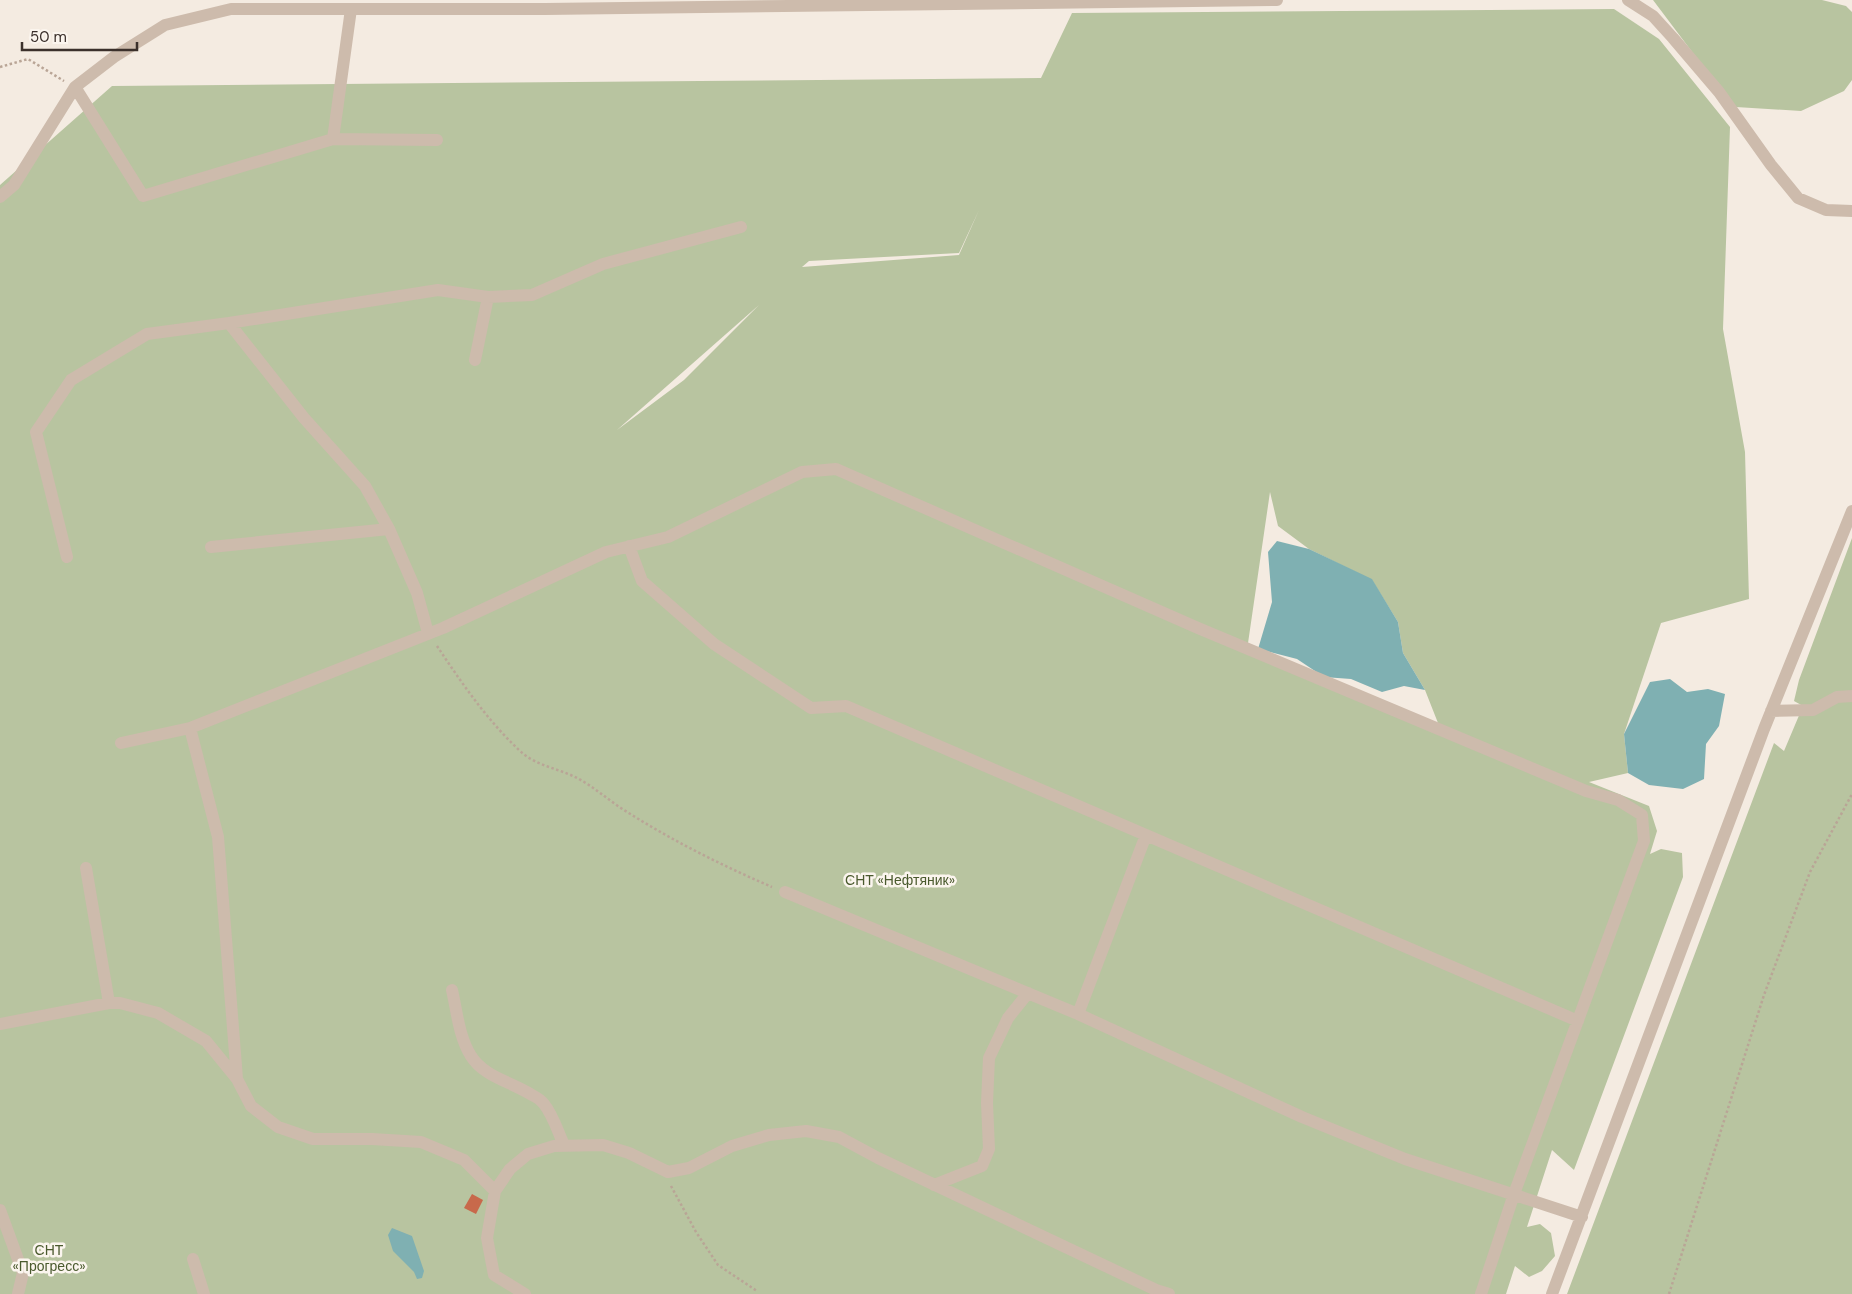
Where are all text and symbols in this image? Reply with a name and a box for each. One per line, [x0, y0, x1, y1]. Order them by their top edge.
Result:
scale bar [22, 20, 138, 52]
text: 50 m [30, 27, 67, 47]
park label: СНТ «Нефтяник» [845, 871, 955, 889]
park label: СНТ «Прогресс» [13, 1241, 85, 1275]

